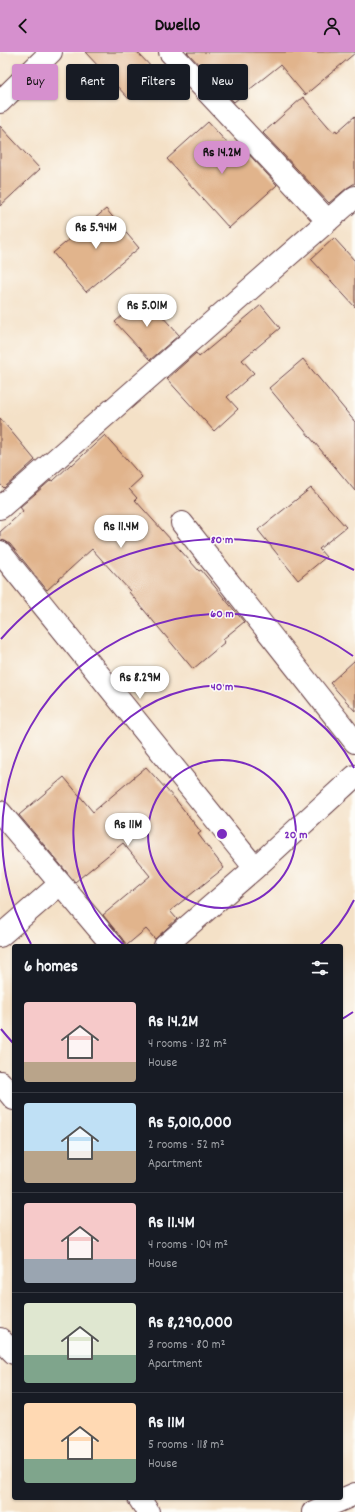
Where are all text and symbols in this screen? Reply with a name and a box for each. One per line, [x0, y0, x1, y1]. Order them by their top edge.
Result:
text: Dwello [155, 14, 200, 39]
icon: back [12, 15, 34, 37]
icon: person [321, 15, 343, 37]
chip: Buy [12, 64, 58, 100]
chip: Rent [66, 64, 119, 100]
chip: Filters [127, 64, 190, 100]
chip: New [198, 64, 248, 100]
pin: Rs 14.2M [181, 141, 263, 175]
text: Rs 14.2M [203, 144, 241, 163]
pin: Rs 5.94M [55, 216, 137, 250]
text: Rs 5.94M [75, 219, 117, 238]
pin: Rs 5.01M [106, 294, 188, 328]
text: Rs 5.01M [127, 297, 167, 316]
pin: Rs 11.4M [80, 515, 162, 549]
text: Rs 11.4M [103, 518, 139, 537]
text: 80 m [211, 532, 233, 549]
text: 60 m [210, 606, 234, 623]
pin: Rs 8.29M [99, 666, 181, 700]
text: Rs 8.29M [119, 669, 161, 688]
text: 40 m [211, 679, 233, 696]
pin: Rs 11M [95, 813, 161, 847]
text: Rs 11M [114, 816, 142, 835]
centre of rings [215, 827, 229, 841]
text: 20 m [285, 827, 307, 844]
text: 6 homes [24, 956, 78, 980]
icon: filters [309, 957, 331, 979]
text: Rs 14.2M [148, 1011, 198, 1035]
icon: home [56, 1018, 104, 1066]
text: 4 rooms · 132 m² [148, 1035, 227, 1054]
text: House [148, 1054, 177, 1073]
text: Rs 5,010,000 [148, 1112, 232, 1136]
icon: home [56, 1119, 104, 1167]
text: 2 rooms · 52 m² [148, 1136, 225, 1155]
text: Apartment [148, 1155, 202, 1174]
text: Rs 11.4M [148, 1212, 195, 1236]
icon: home [56, 1219, 104, 1267]
text: 4 rooms · 104 m² [148, 1236, 228, 1255]
text: House [148, 1255, 177, 1274]
text: Rs 8,290,000 [148, 1312, 233, 1336]
icon: home [56, 1319, 104, 1367]
text: 3 rooms · 80 m² [148, 1336, 225, 1355]
text: Apartment [148, 1355, 202, 1374]
text: Rs 11M [148, 1412, 185, 1436]
icon: home [56, 1419, 104, 1467]
text: 5 rooms · 118 m² [148, 1436, 224, 1455]
text: House [148, 1455, 177, 1474]

